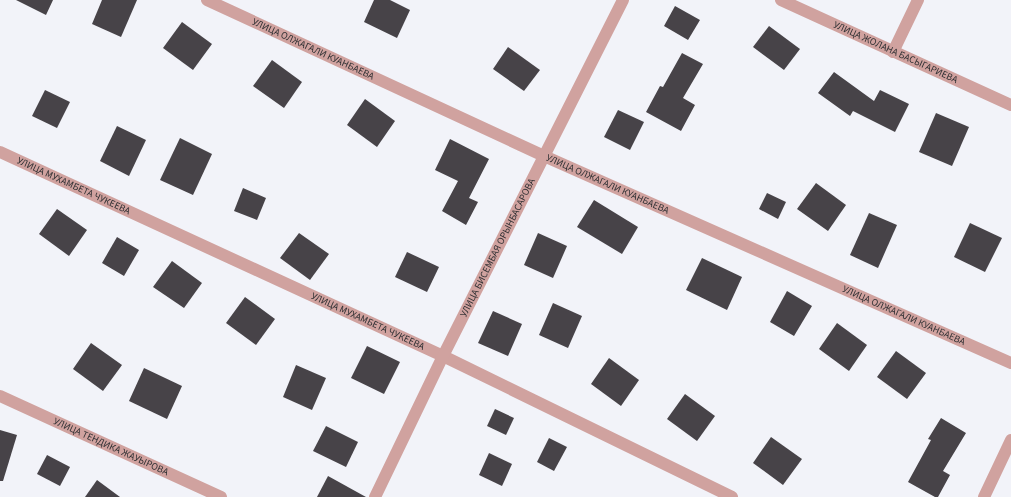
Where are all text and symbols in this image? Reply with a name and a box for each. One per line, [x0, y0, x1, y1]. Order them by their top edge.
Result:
street label: УЛИЦА ОЛЖАГАЛИ КУАНБАЕВА [250, 15, 377, 84]
street label: УЛИЦА ЖОЛАНА БАСЫГАРИЕВА [831, 18, 961, 87]
street label: УЛИЦА ОЛЖАГАЛИ КУАНБАЕВА [544, 151, 672, 218]
street label: УЛИЦА МУХАМБЕТА ЧУКЕЕВА [14, 154, 133, 218]
street label: УЛИЦА БИСЕМБАЯ ОРЫНБАСАРОВА [457, 175, 539, 319]
street label: УЛИЦА ОЛЖАГАЛИ КУАНБАЕВА [840, 282, 968, 349]
street label: УЛИЦА МУХАМБЕТА ЧУКЕЕВА [309, 289, 427, 354]
street label: УЛИЦА ТЕНДИКА ЖАУЫРОВА [51, 414, 171, 479]

